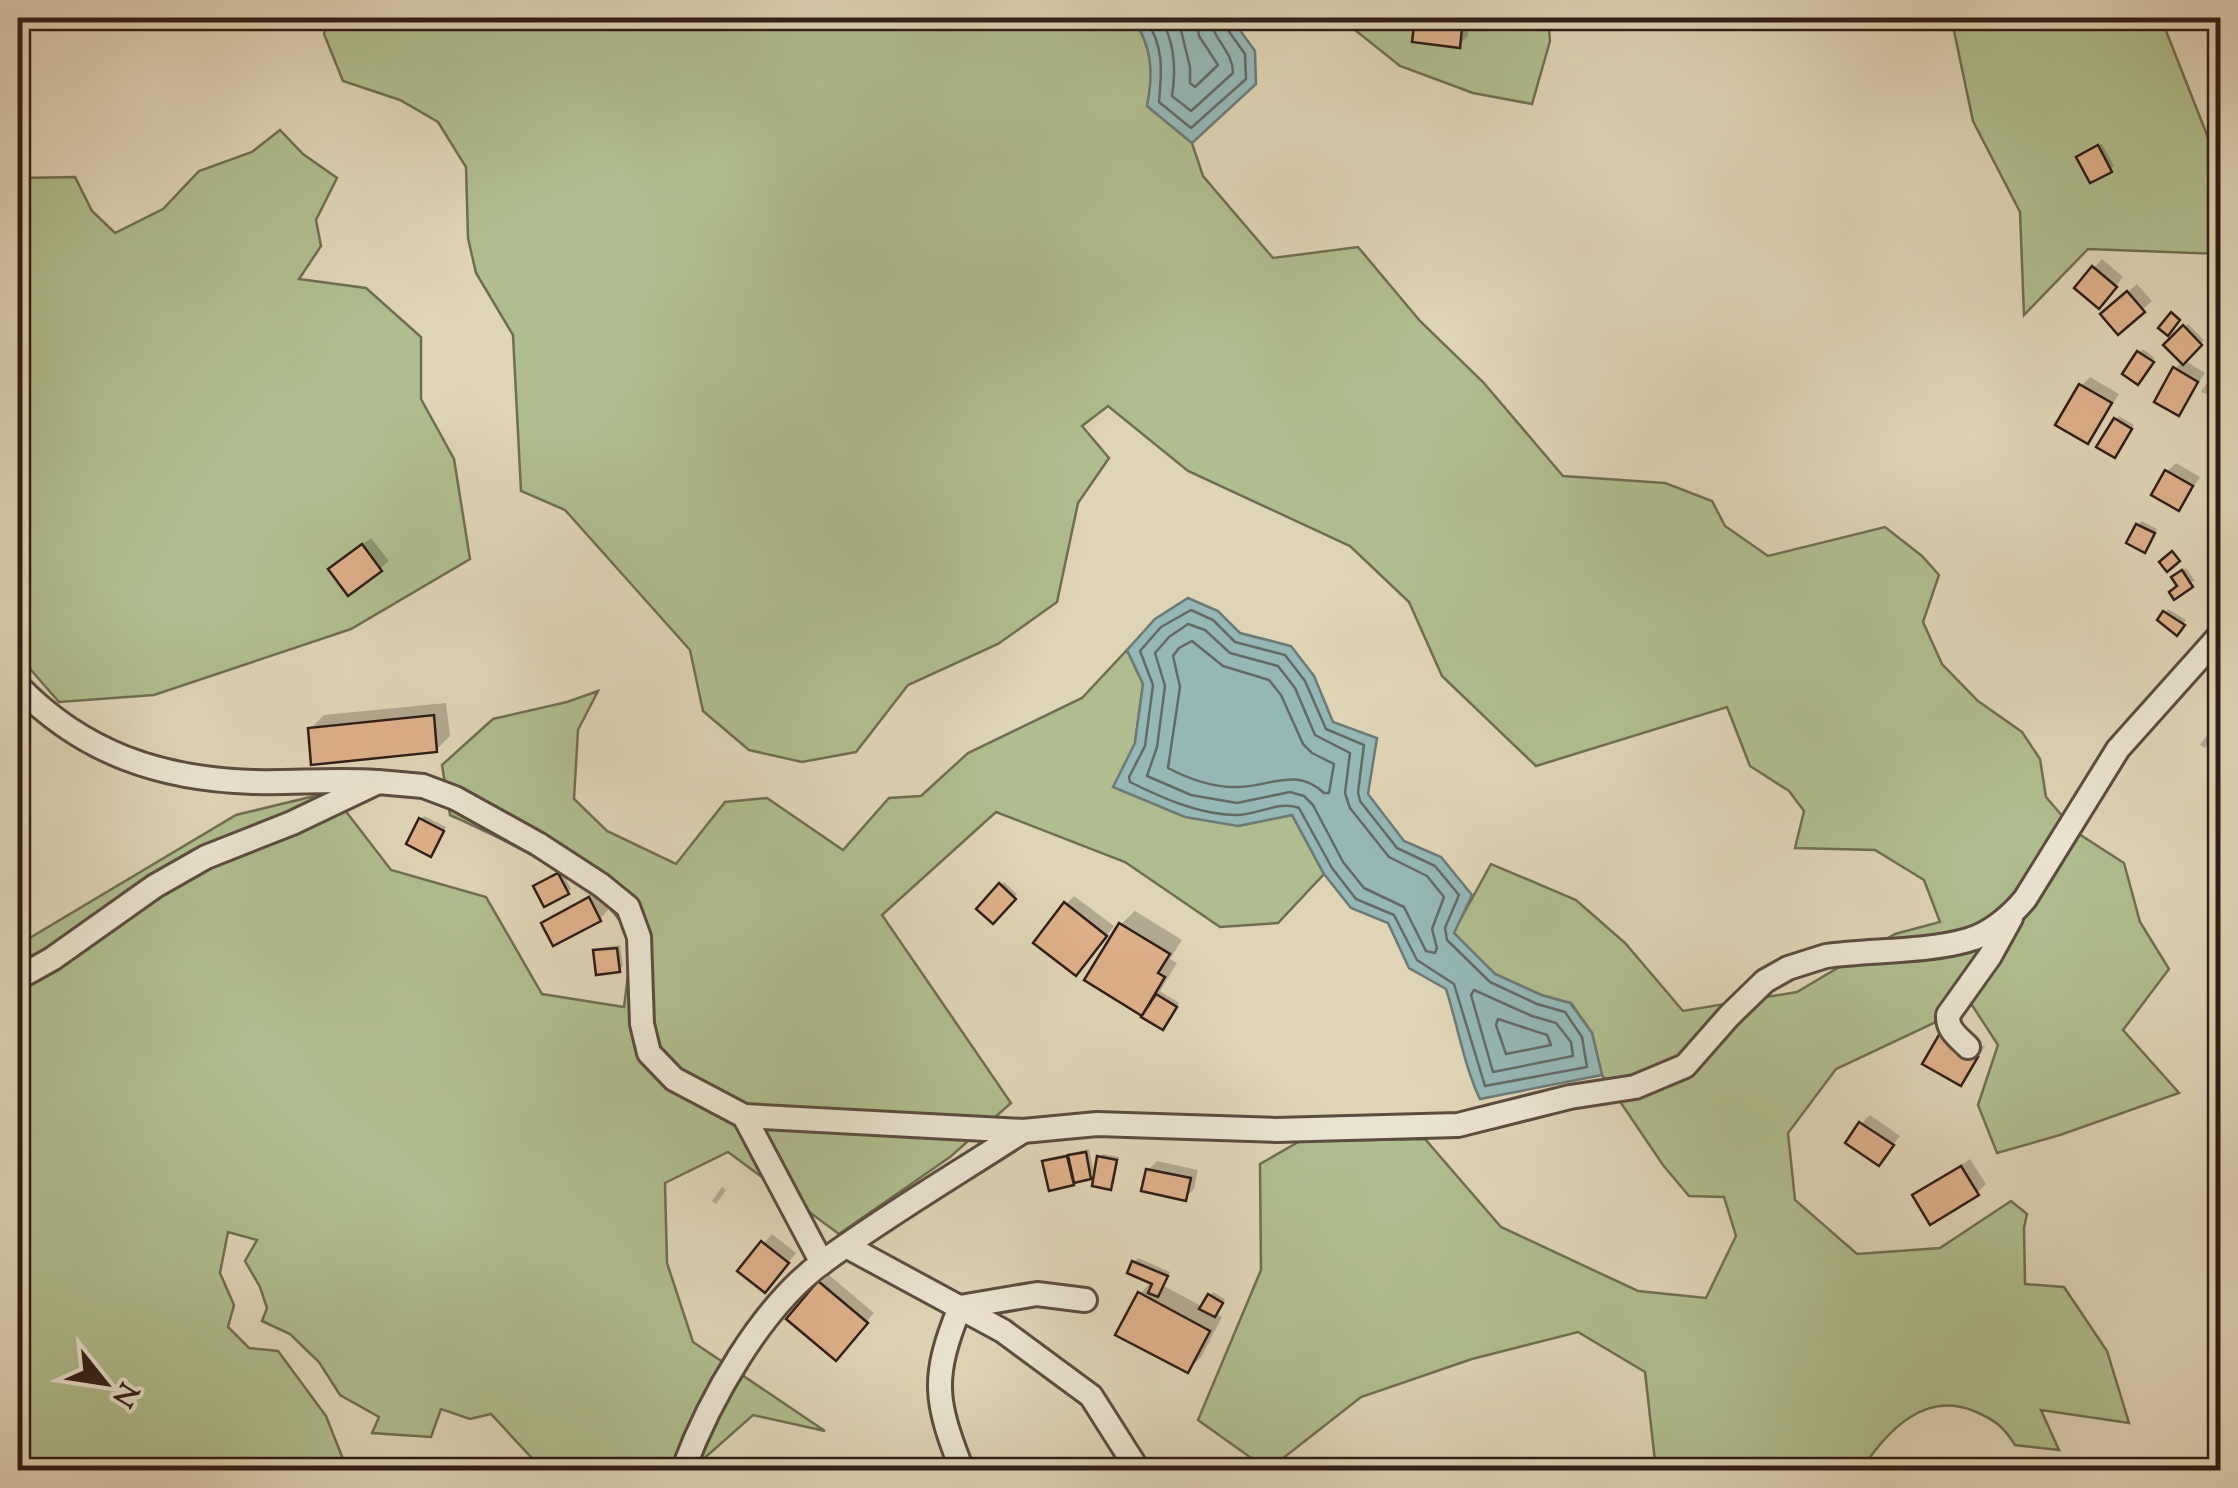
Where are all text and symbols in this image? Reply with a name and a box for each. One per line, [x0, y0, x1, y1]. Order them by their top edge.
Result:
north arrow [55, 1333, 155, 1433]
text: N [101, 1374, 147, 1414]

